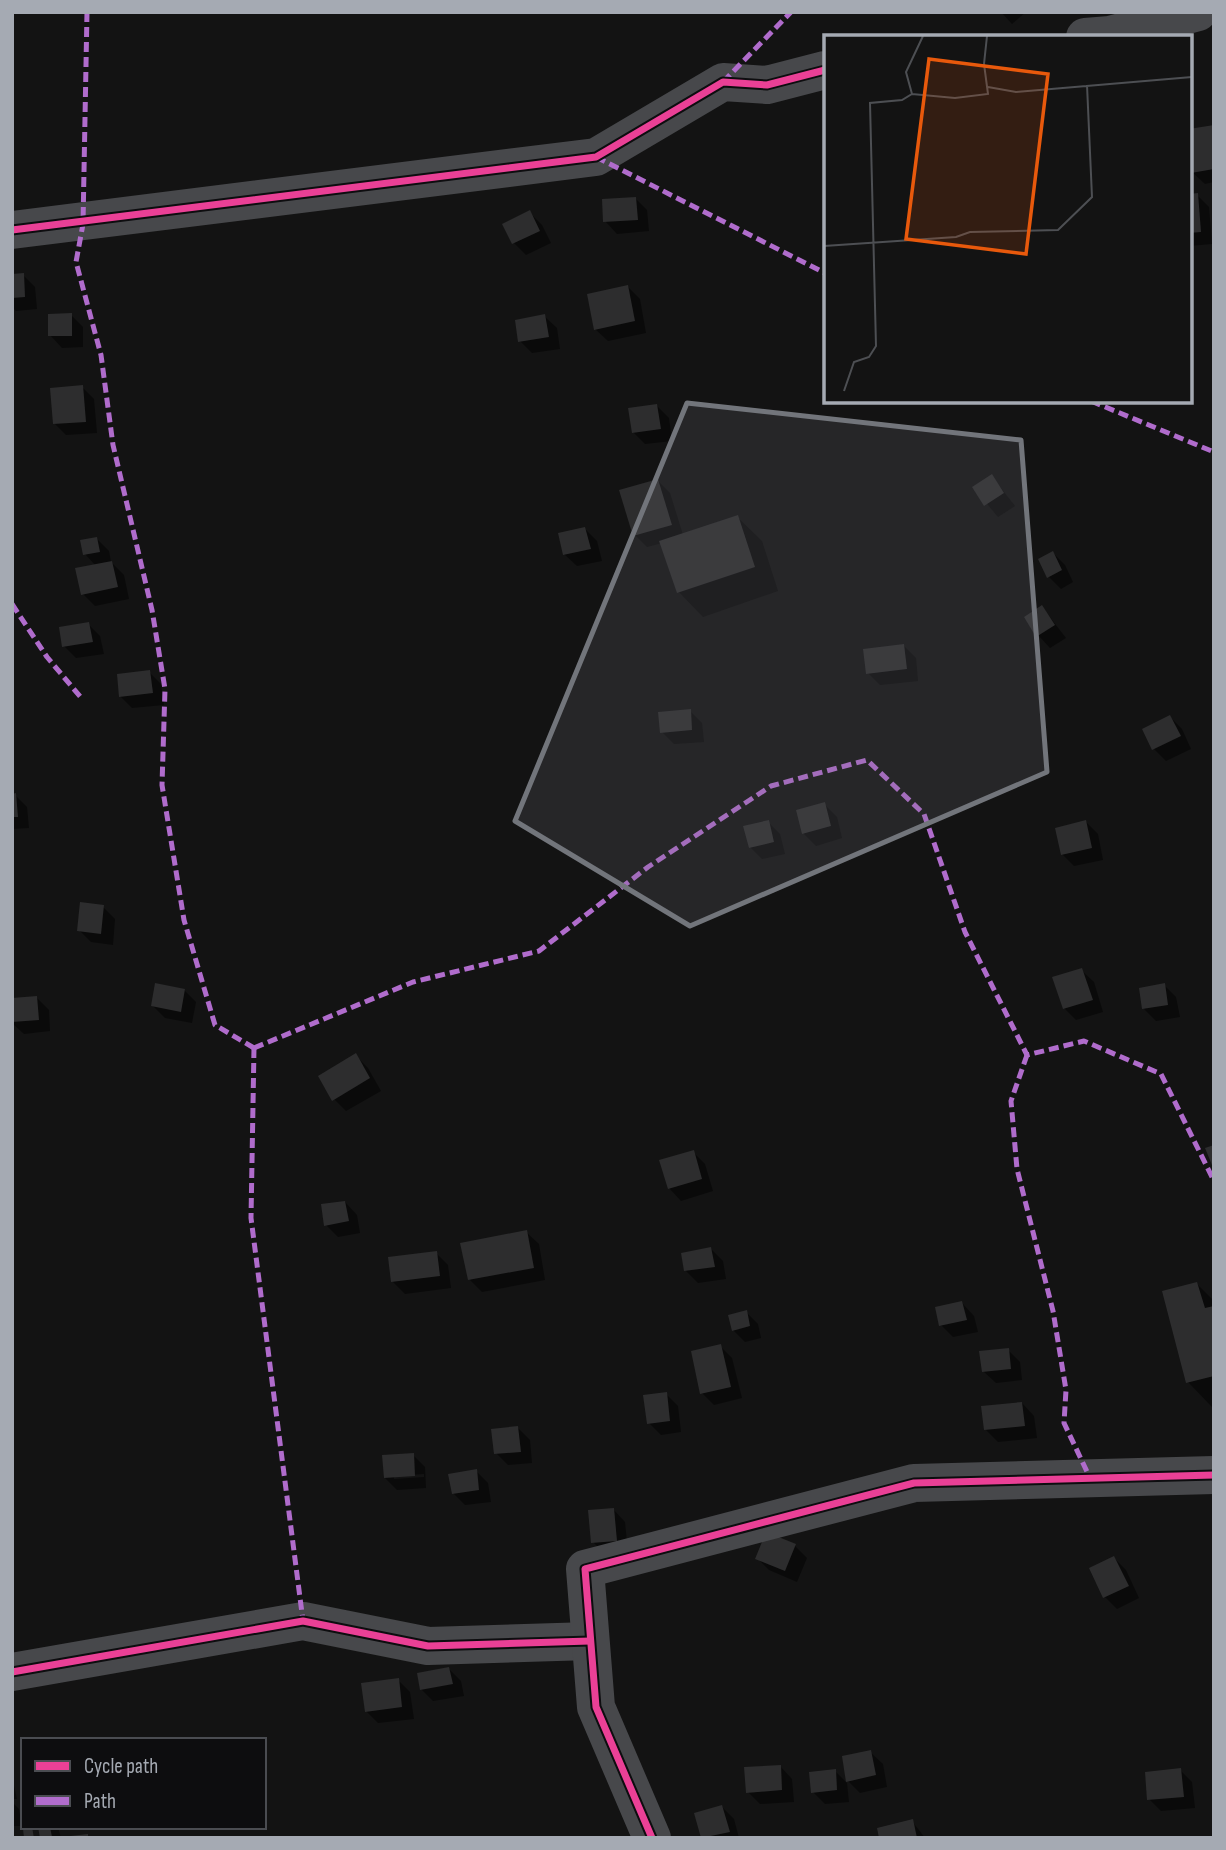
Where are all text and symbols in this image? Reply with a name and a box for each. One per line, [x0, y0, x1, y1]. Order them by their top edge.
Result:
inset map [824, 35, 1191, 402]
legend [21, 1738, 266, 1829]
text: Cycle path [84, 1754, 158, 1779]
text: Path [84, 1789, 116, 1814]

